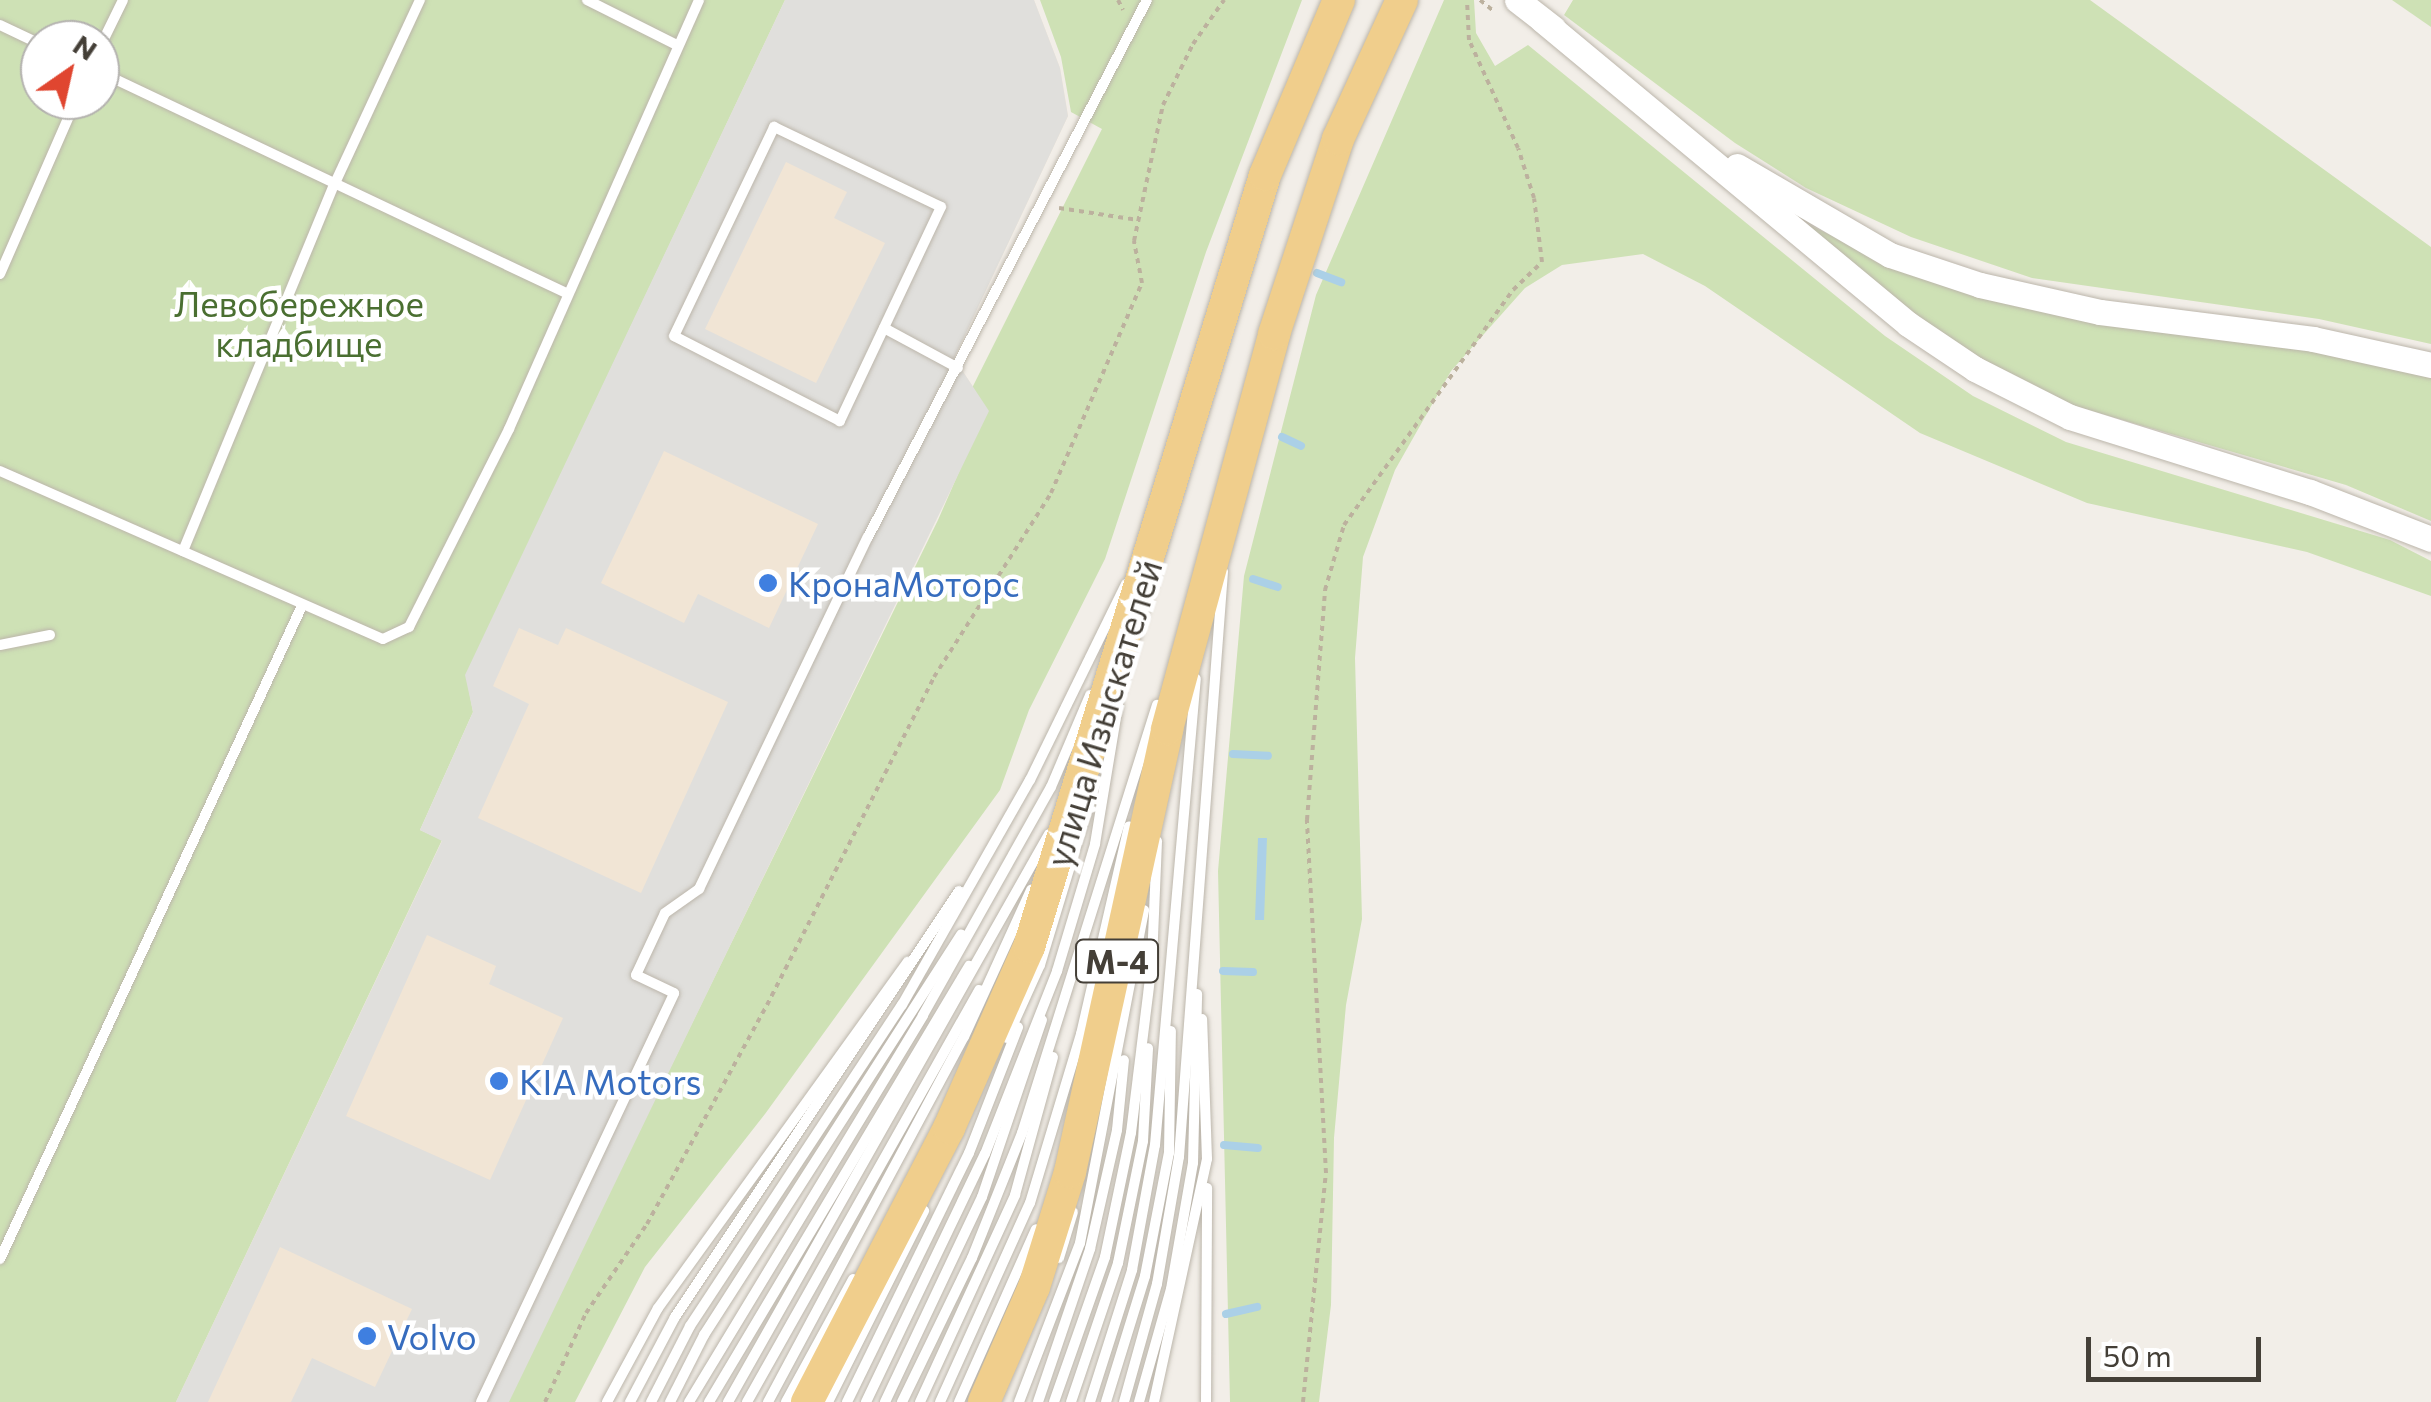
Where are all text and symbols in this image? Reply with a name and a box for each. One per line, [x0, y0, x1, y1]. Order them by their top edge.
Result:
north arrow [20, 20, 120, 120]
text: N [67, 27, 104, 67]
park label: Левобережное кладбище [174, 282, 424, 364]
street label: улица Изыскателей [1036, 554, 1170, 872]
place label: КронаМоторс [788, 562, 1020, 604]
marker: КронаМоторс [757, 572, 779, 594]
road number: М-4 [1074, 934, 1160, 988]
place label: KIA Motors [519, 1060, 702, 1102]
marker: KIA Motors [488, 1070, 510, 1092]
place label: Volvo [387, 1315, 477, 1357]
scale bar [2091, 1317, 2266, 1379]
marker: Volvo [356, 1325, 378, 1347]
text: 50 m [2103, 1336, 2172, 1373]

